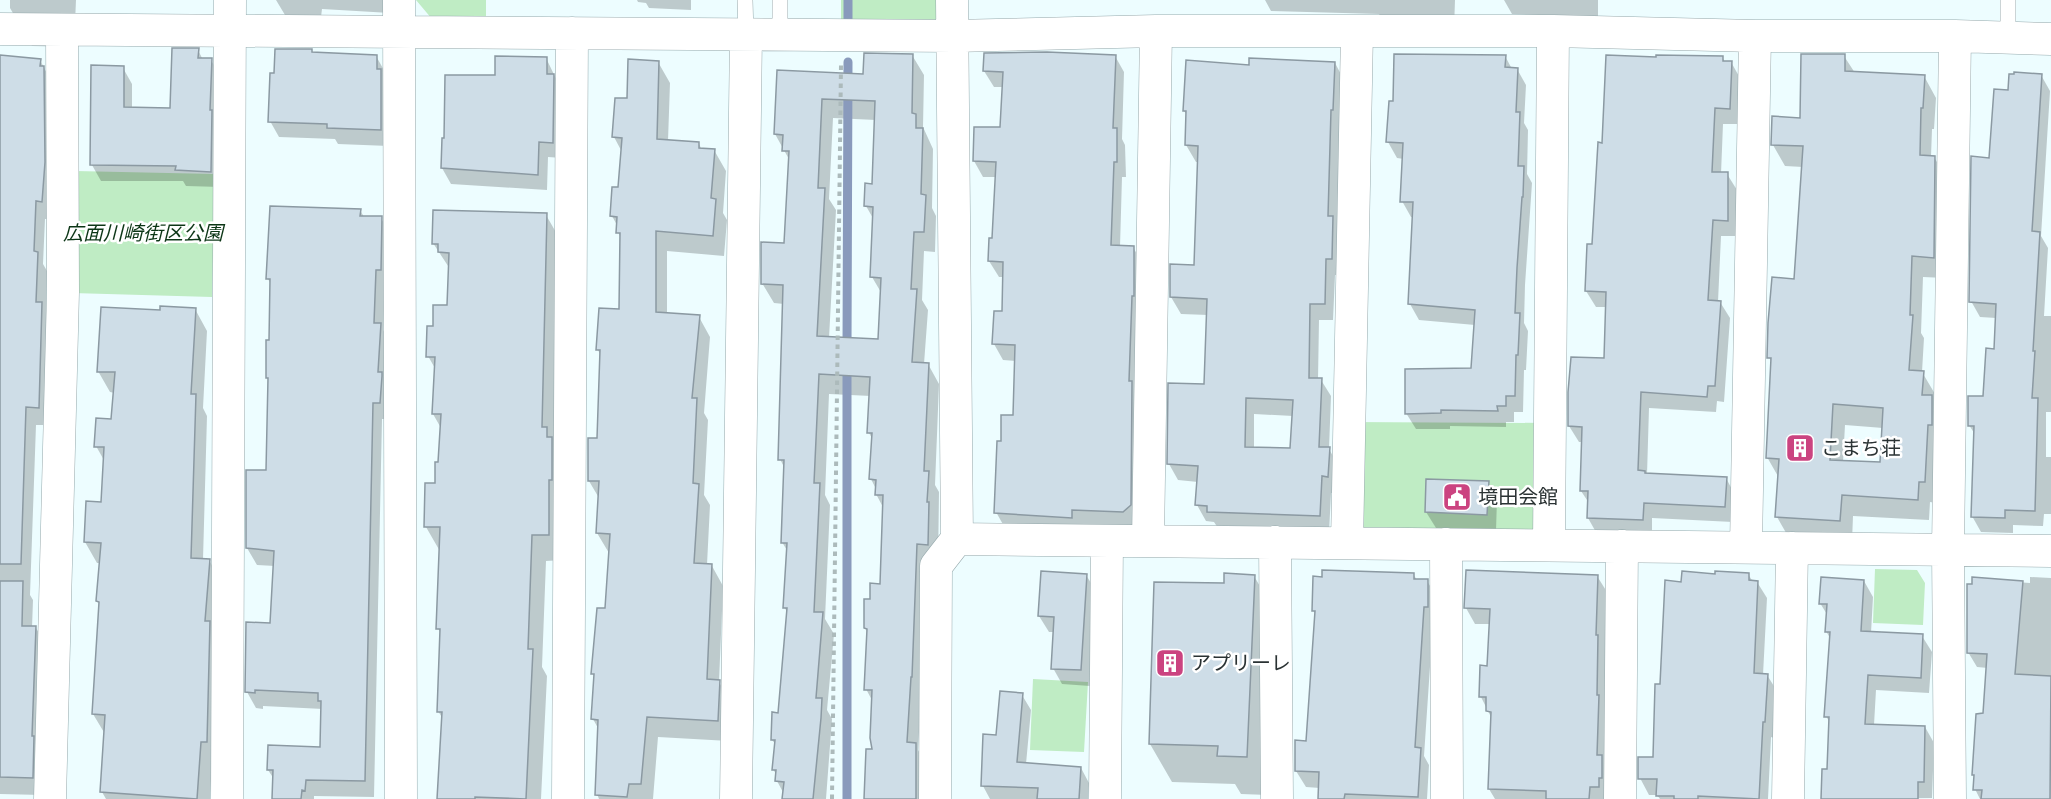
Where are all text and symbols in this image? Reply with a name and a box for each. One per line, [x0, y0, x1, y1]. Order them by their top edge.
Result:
park label: 広面川崎街区公園 [63, 221, 226, 245]
building icon: こまち荘 [1784, 432, 1816, 464]
place label: こまち荘 [1821, 436, 1901, 460]
public building icon: 境田会館 [1441, 481, 1473, 513]
place label: 境田会館 [1478, 485, 1558, 509]
building icon: アプリーレ [1154, 647, 1186, 679]
place label: アプリーレ [1191, 651, 1291, 675]

